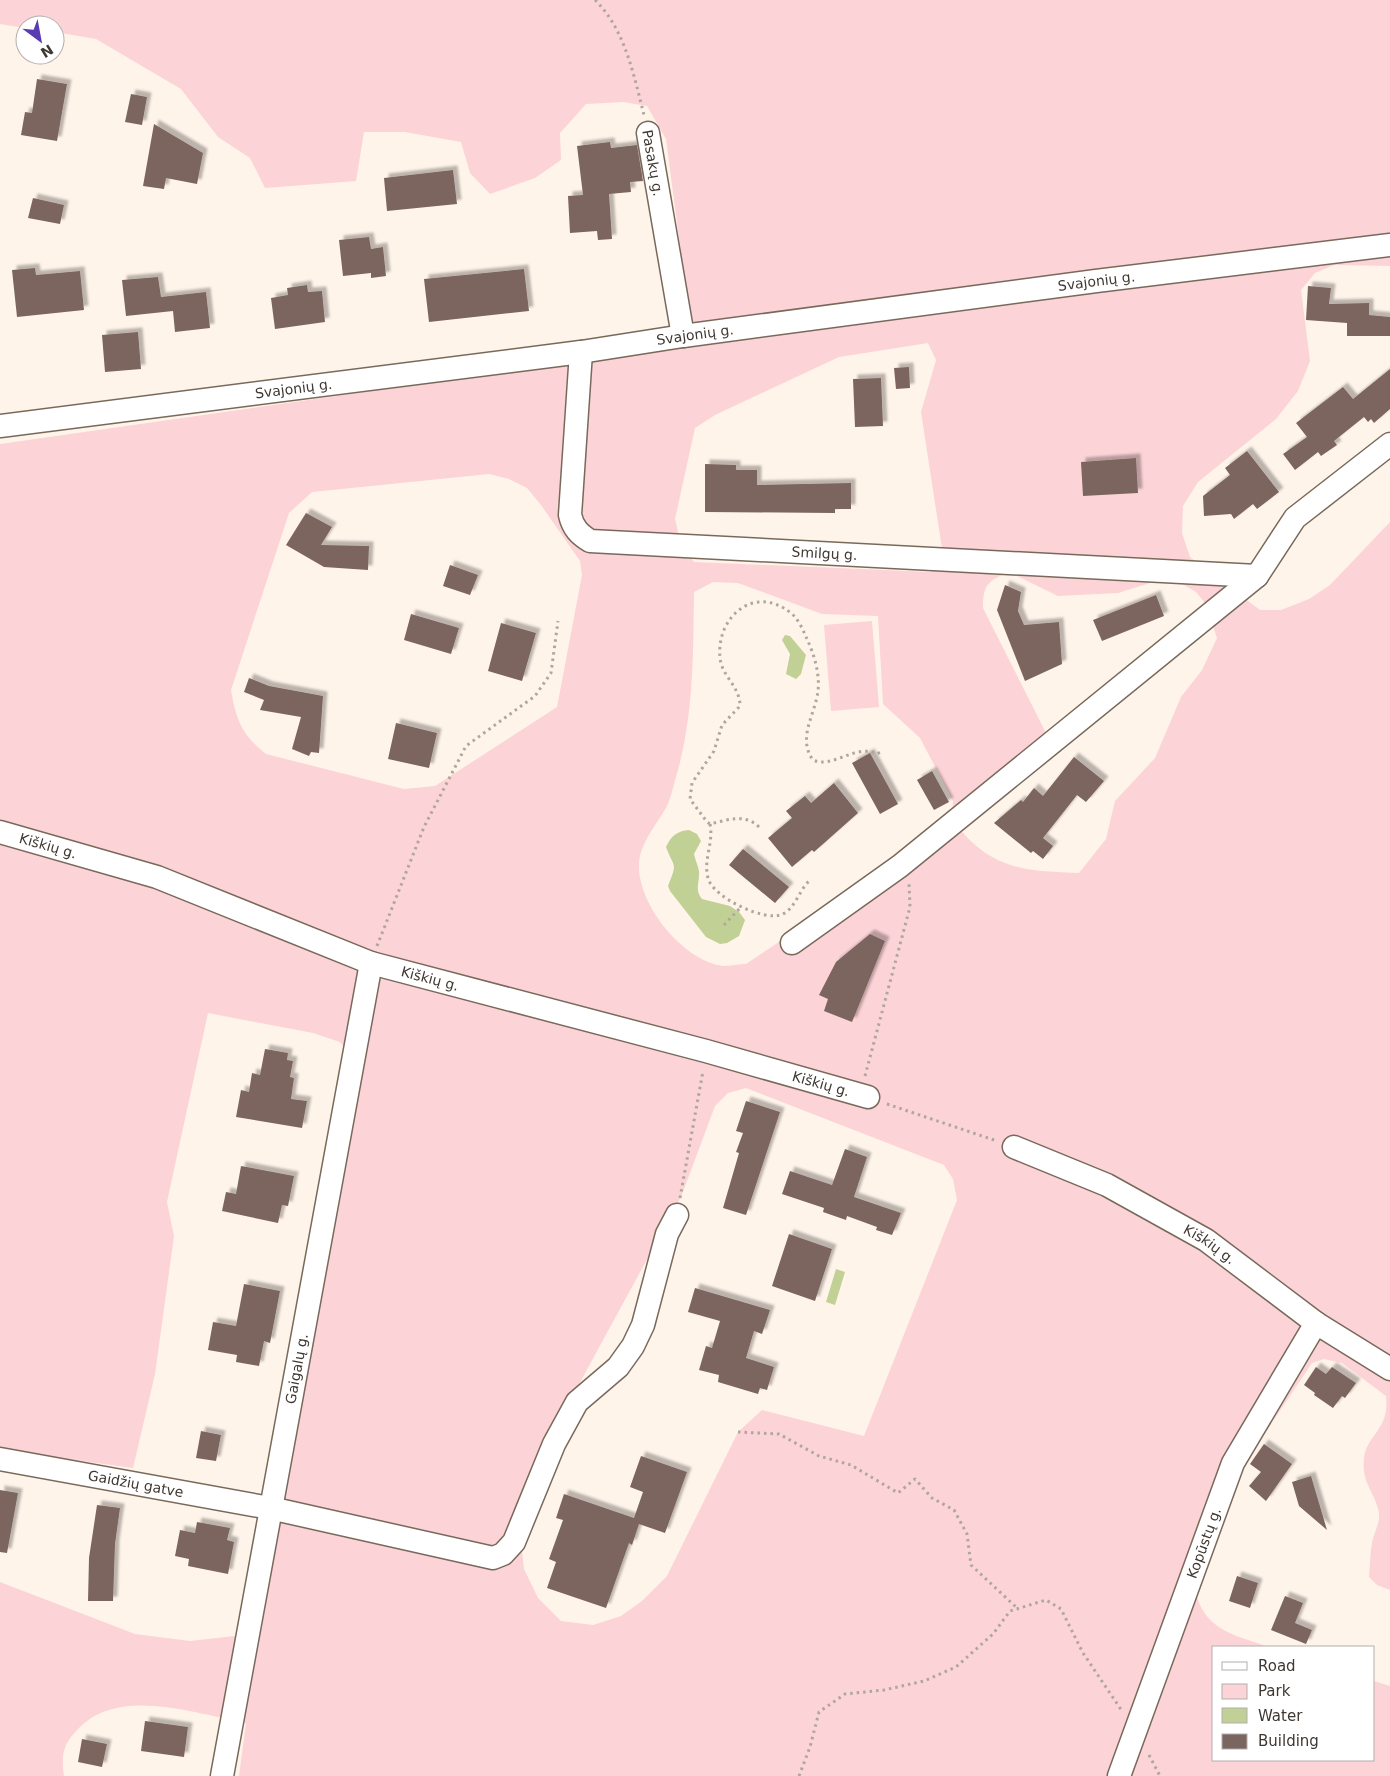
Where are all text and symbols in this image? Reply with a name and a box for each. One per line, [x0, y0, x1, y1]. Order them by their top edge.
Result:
north arrow [15, 15, 65, 65]
text: N [38, 41, 56, 61]
street label: Pasakų g. [639, 129, 667, 197]
street label: Svajonių g. [1057, 268, 1136, 294]
street label: Svajonių g. [655, 321, 735, 348]
street label: Svajonių g. [254, 376, 333, 401]
street label: Smilgų g. [791, 544, 858, 563]
street label: Kiškių g. [17, 830, 79, 862]
street label: Kiškių g. [399, 963, 461, 994]
street label: Kiškių g. [791, 1068, 852, 1099]
street label: Kiškių g. [1181, 1221, 1239, 1267]
street label: Gaigalų g. [282, 1332, 311, 1405]
street label: Gaidžių gatve [87, 1467, 185, 1500]
street label: Kopūstų g. [1184, 1505, 1224, 1581]
legend [1212, 1646, 1375, 1761]
text: Road [1258, 1657, 1296, 1675]
text: Park [1258, 1682, 1291, 1700]
text: Water [1258, 1707, 1303, 1725]
text: Building [1258, 1732, 1319, 1750]

